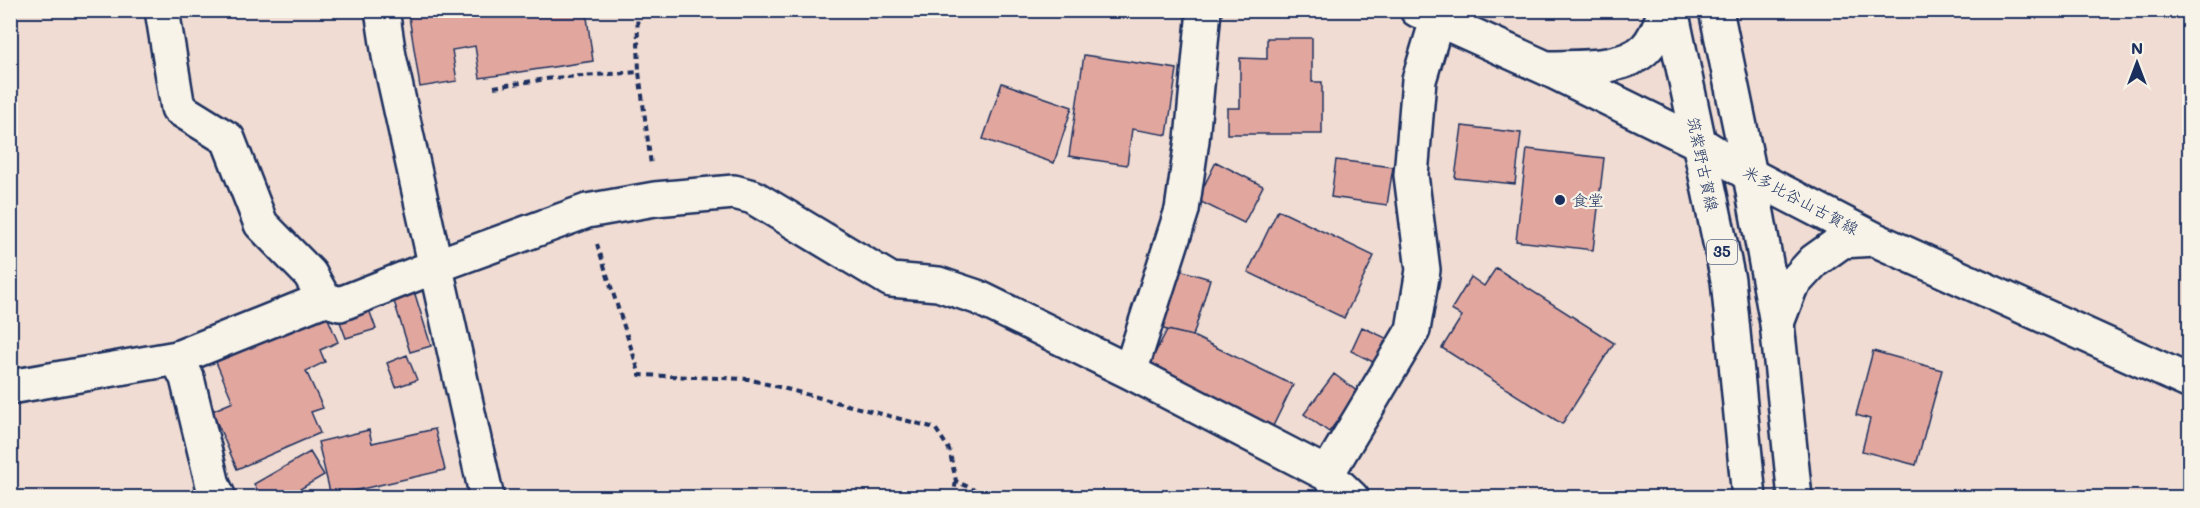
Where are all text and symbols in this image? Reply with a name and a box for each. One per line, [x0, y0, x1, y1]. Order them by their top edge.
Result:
north arrow [2107, 33, 2167, 93]
text: N [2131, 37, 2143, 58]
street label: 筑紫野古賀線 [1683, 115, 1724, 213]
street label: 米多比谷山古賀線 [1740, 160, 1863, 239]
place label: 食堂 [1572, 189, 1604, 210]
marker: 食堂 [1553, 193, 1567, 207]
road number: 35 [1707, 240, 1737, 264]

